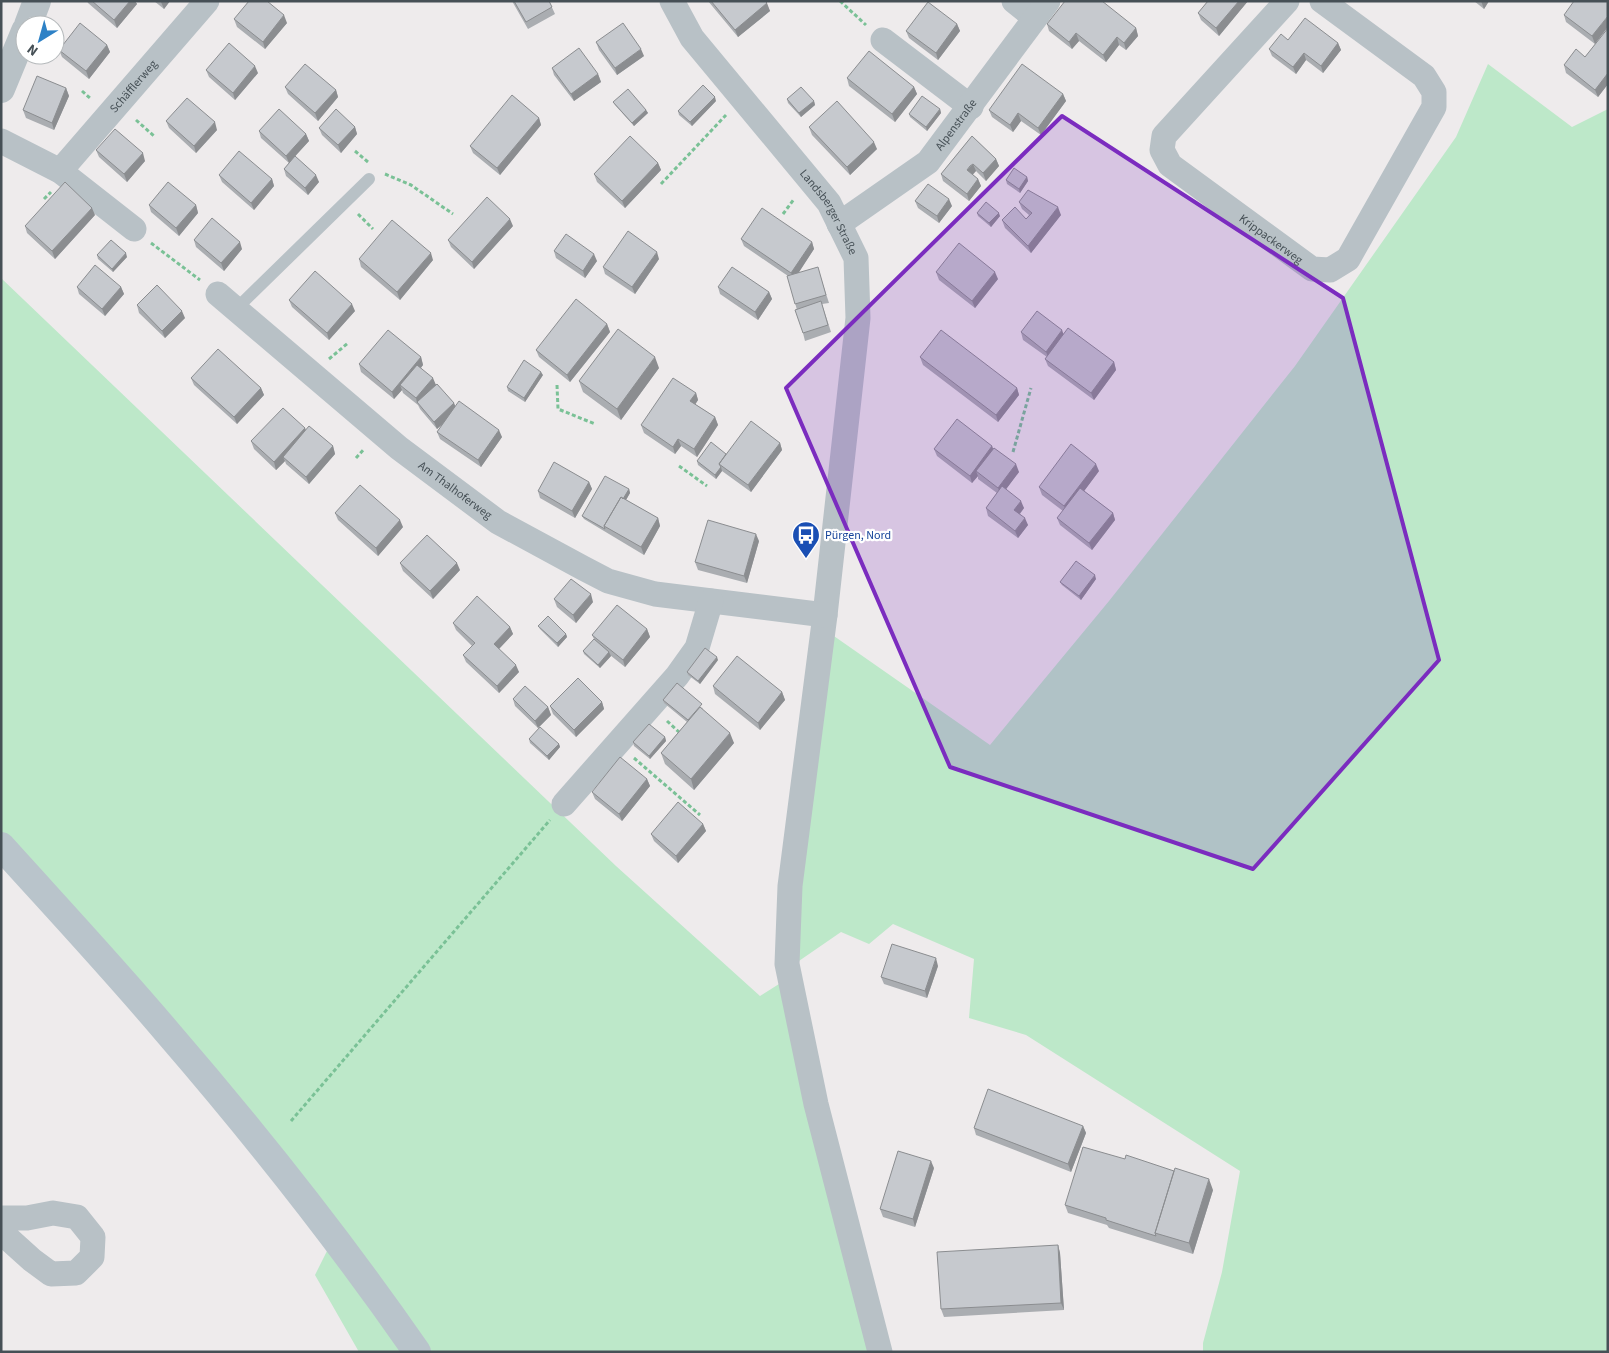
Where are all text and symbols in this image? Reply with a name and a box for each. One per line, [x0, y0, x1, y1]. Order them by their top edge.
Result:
north arrow [15, 15, 65, 65]
text: N [23, 39, 43, 60]
street label: Schäfflerweg [106, 56, 161, 117]
street label: Alpenstraße [931, 96, 981, 154]
street label: Landsberger Straße [795, 166, 861, 258]
street label: Krippackerweg [1235, 210, 1306, 269]
street label: Am Thalhoferweg [415, 457, 495, 524]
bus stop icon: Pürgen, Nord [791, 520, 821, 559]
place label: Pürgen, Nord [825, 527, 891, 544]

